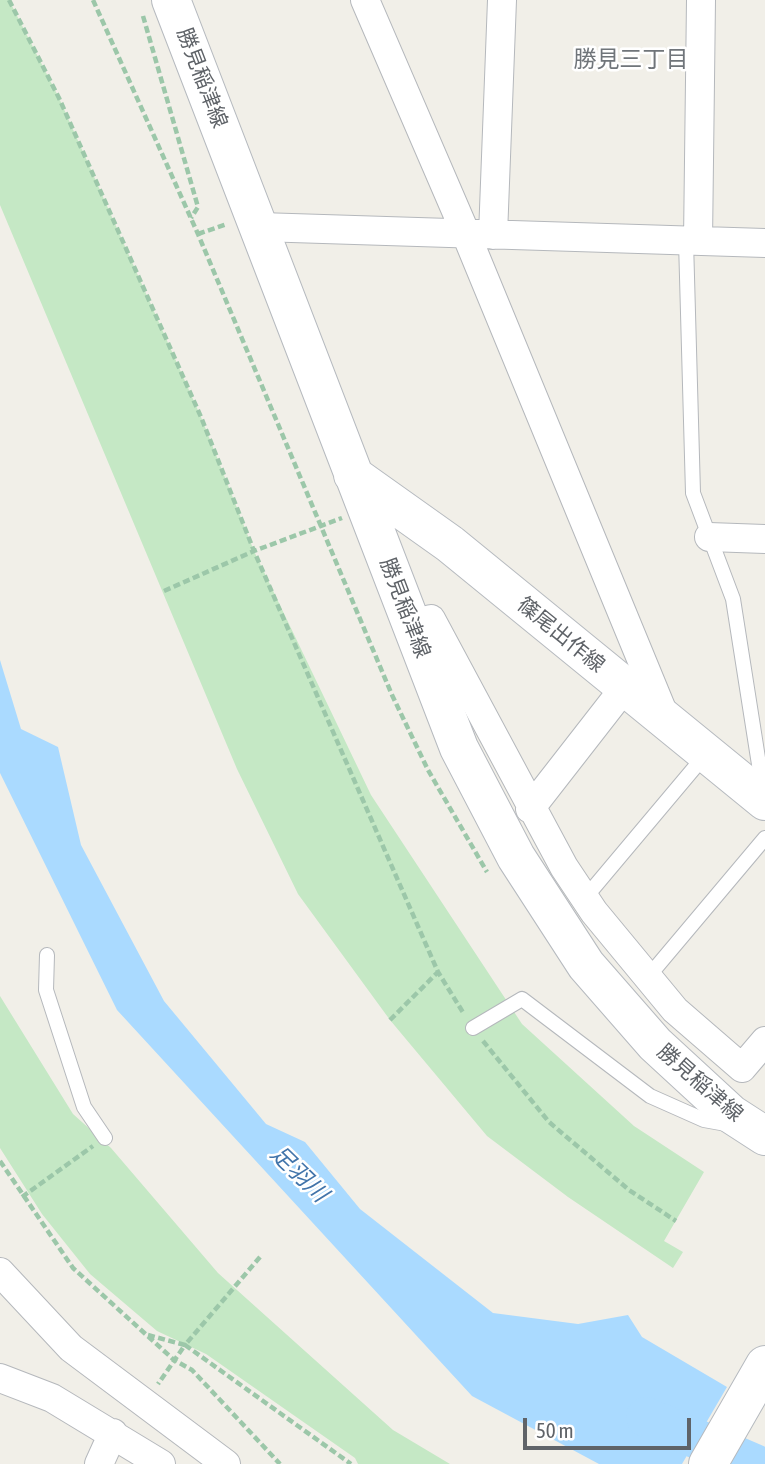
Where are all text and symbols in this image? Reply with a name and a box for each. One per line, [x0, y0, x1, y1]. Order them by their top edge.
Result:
street label: 勝見稲津線 [171, 24, 233, 132]
district label: 勝見三丁目 [574, 46, 688, 74]
street label: 勝見稲津線 [374, 554, 436, 662]
street label: 篠尾出作線 [512, 592, 610, 678]
street label: 勝見稲津線 [652, 1039, 748, 1127]
water label: 足羽川 [265, 1140, 333, 1208]
scale bar [527, 1404, 695, 1448]
text: 50 m [536, 1418, 574, 1442]

